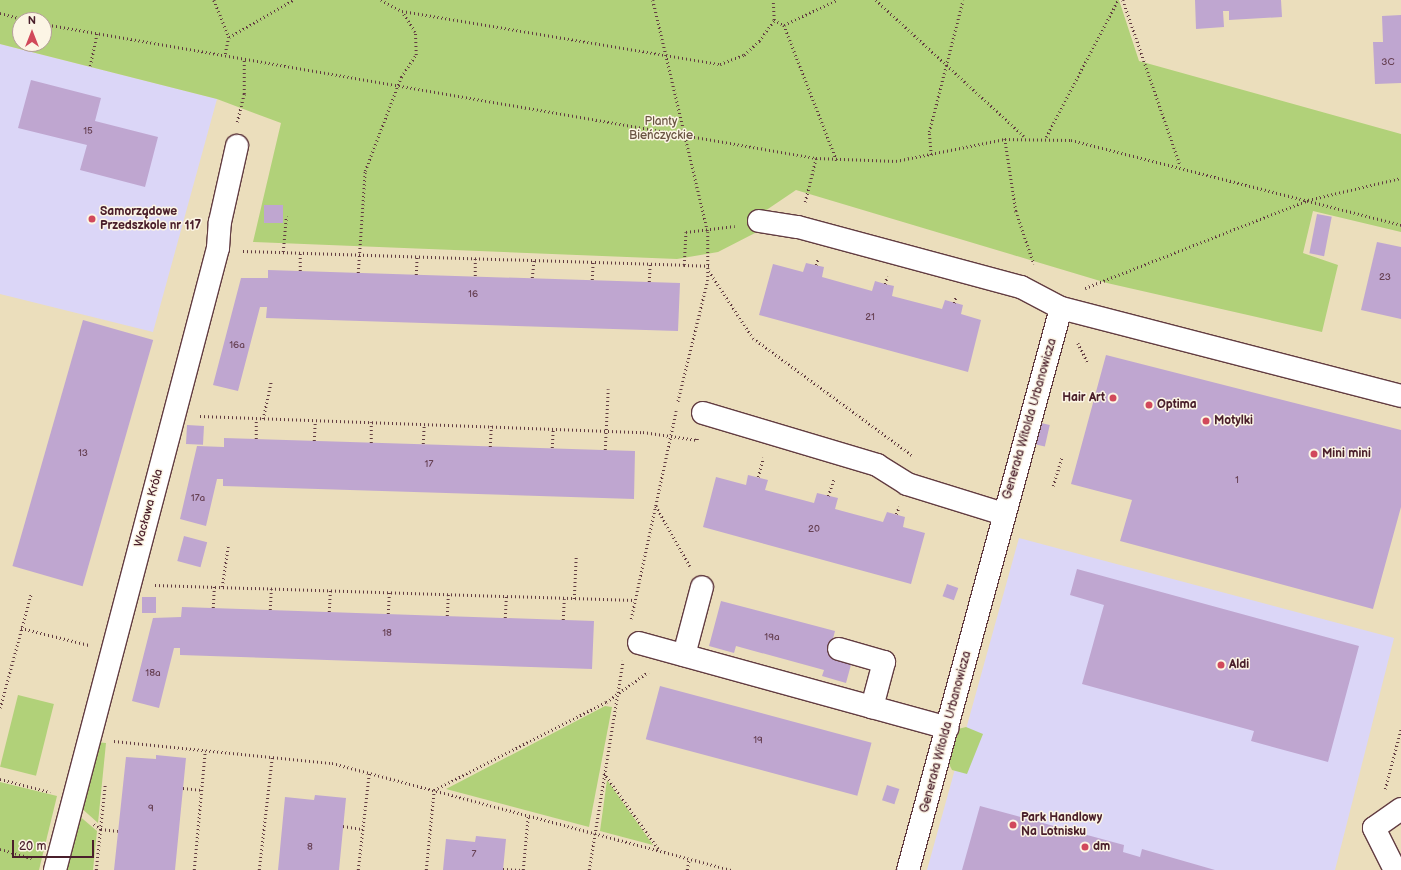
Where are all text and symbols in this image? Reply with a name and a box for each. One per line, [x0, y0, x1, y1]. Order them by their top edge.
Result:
north arrow [12, 12, 52, 52]
text: N [28, 14, 36, 27]
house number: 3C [1381, 57, 1395, 69]
park label: Planty Bieńczyckie [629, 115, 693, 143]
house number: 15 [83, 126, 93, 138]
place label: Samorządowe Przedszkole nr 117 [100, 205, 201, 233]
marker: Samorządowe Przedszkole nr 117 [87, 214, 97, 224]
house number: 23 [1379, 272, 1391, 284]
house number: 16 [468, 289, 478, 301]
house number: 21 [865, 312, 875, 324]
street label: Generała Witolda Urbanowicza [1000, 337, 1060, 501]
house number: 16a [229, 340, 245, 352]
place label: Hair Art [1062, 391, 1105, 405]
marker: Hair Art [1108, 393, 1118, 403]
place label: Optima [1157, 398, 1197, 412]
marker: Optima [1144, 400, 1154, 410]
place label: Motylki [1214, 414, 1253, 428]
marker: Motylki [1201, 416, 1211, 426]
place label: Mini mini [1322, 447, 1371, 461]
house number: 13 [78, 448, 88, 460]
marker: Mini mini [1309, 449, 1319, 459]
house number: 17 [425, 459, 433, 471]
street label: Wacława Króla [132, 468, 166, 548]
house number: 1 [1235, 475, 1239, 487]
house number: 17a [191, 493, 205, 505]
house number: 20 [808, 524, 820, 536]
house number: 18 [382, 628, 392, 640]
house number: 19a [764, 632, 780, 644]
street label: Generała Witolda Urbanowicza [917, 649, 975, 815]
place label: Aldi [1229, 658, 1249, 672]
marker: Aldi [1216, 660, 1226, 670]
house number: 18a [145, 668, 161, 680]
house number: 19 [753, 735, 763, 747]
house number: 9 [148, 803, 154, 815]
place label: Park Handlowy Na Lotnisku [1021, 811, 1102, 839]
marker: Park Handlowy Na Lotnisku [1008, 820, 1018, 830]
scale bar [14, 832, 96, 858]
text: 20 m [19, 839, 46, 854]
place label: dm [1093, 840, 1110, 854]
house number: 8 [307, 842, 313, 854]
marker: dm [1080, 842, 1090, 852]
house number: 7 [472, 849, 476, 861]

